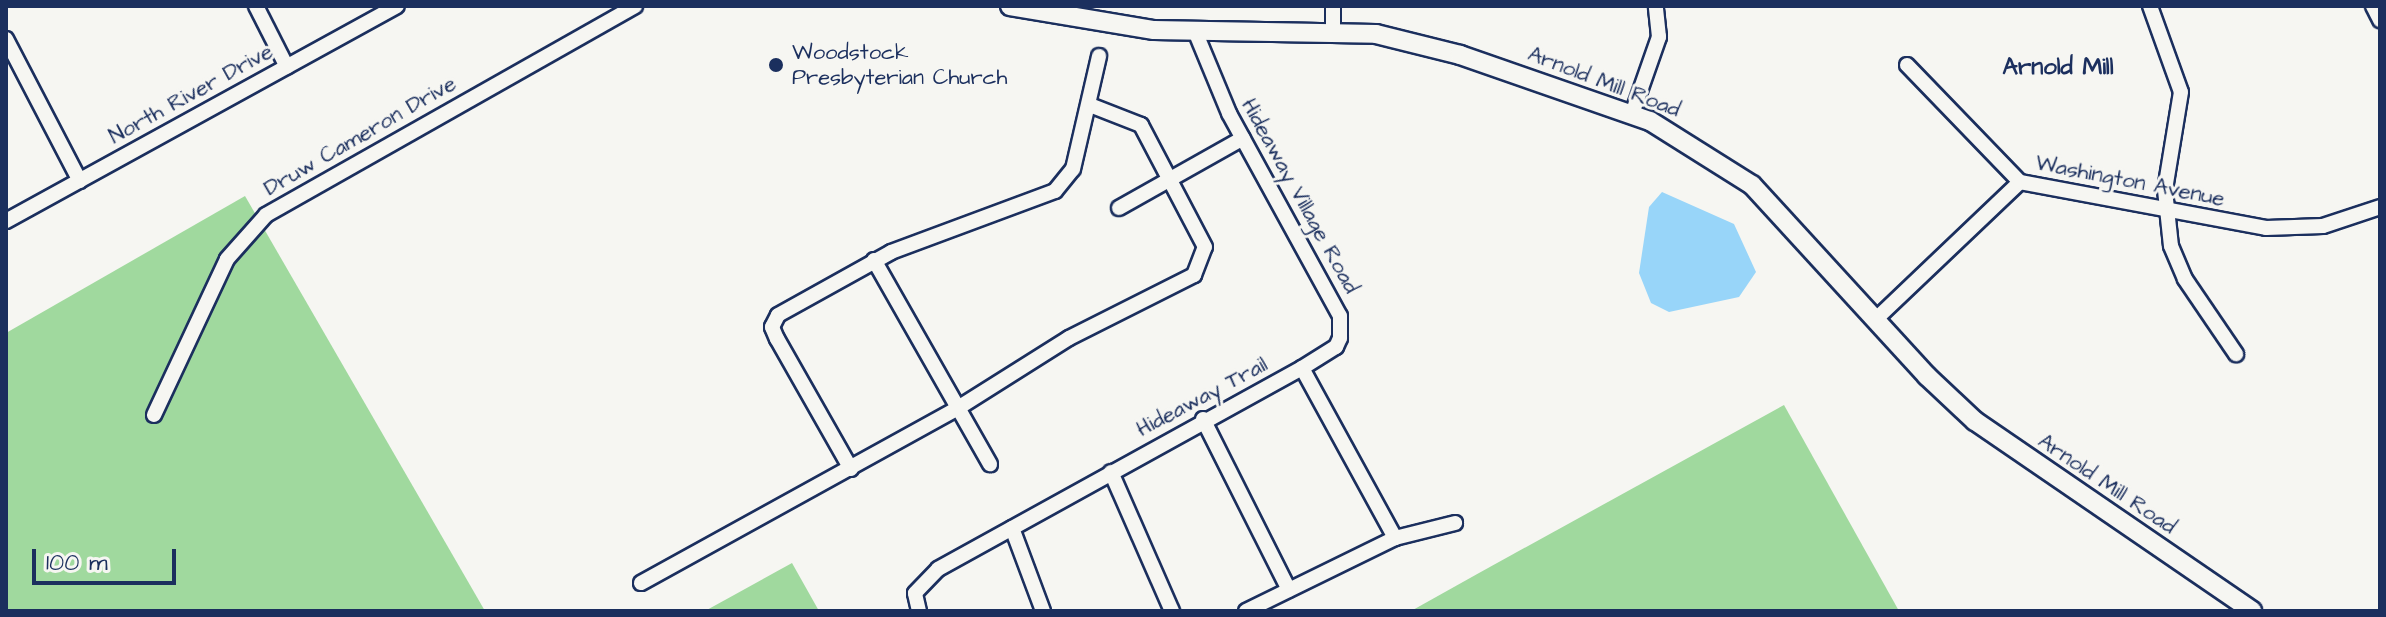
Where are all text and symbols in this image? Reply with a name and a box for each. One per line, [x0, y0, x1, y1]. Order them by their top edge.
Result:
street label: North River Drive [104, 38, 278, 150]
place label: Woodstock Presbyterian Church [792, 39, 1007, 90]
street label: Arnold Mill Road [1524, 41, 1684, 123]
district label: Arnold Mill [2003, 54, 2113, 82]
marker: Woodstock Presbyterian Church [767, 56, 785, 74]
street label: Druw Cameron Drive [259, 70, 461, 202]
street label: Hideaway Village Road [1235, 94, 1365, 298]
street label: Washington Avenue [2033, 150, 2227, 212]
street label: Hideaway Trail [1132, 351, 1272, 443]
street label: Arnold Mill Road [2033, 428, 2181, 540]
scale bar [36, 533, 180, 583]
text: 100 m [46, 546, 108, 580]

